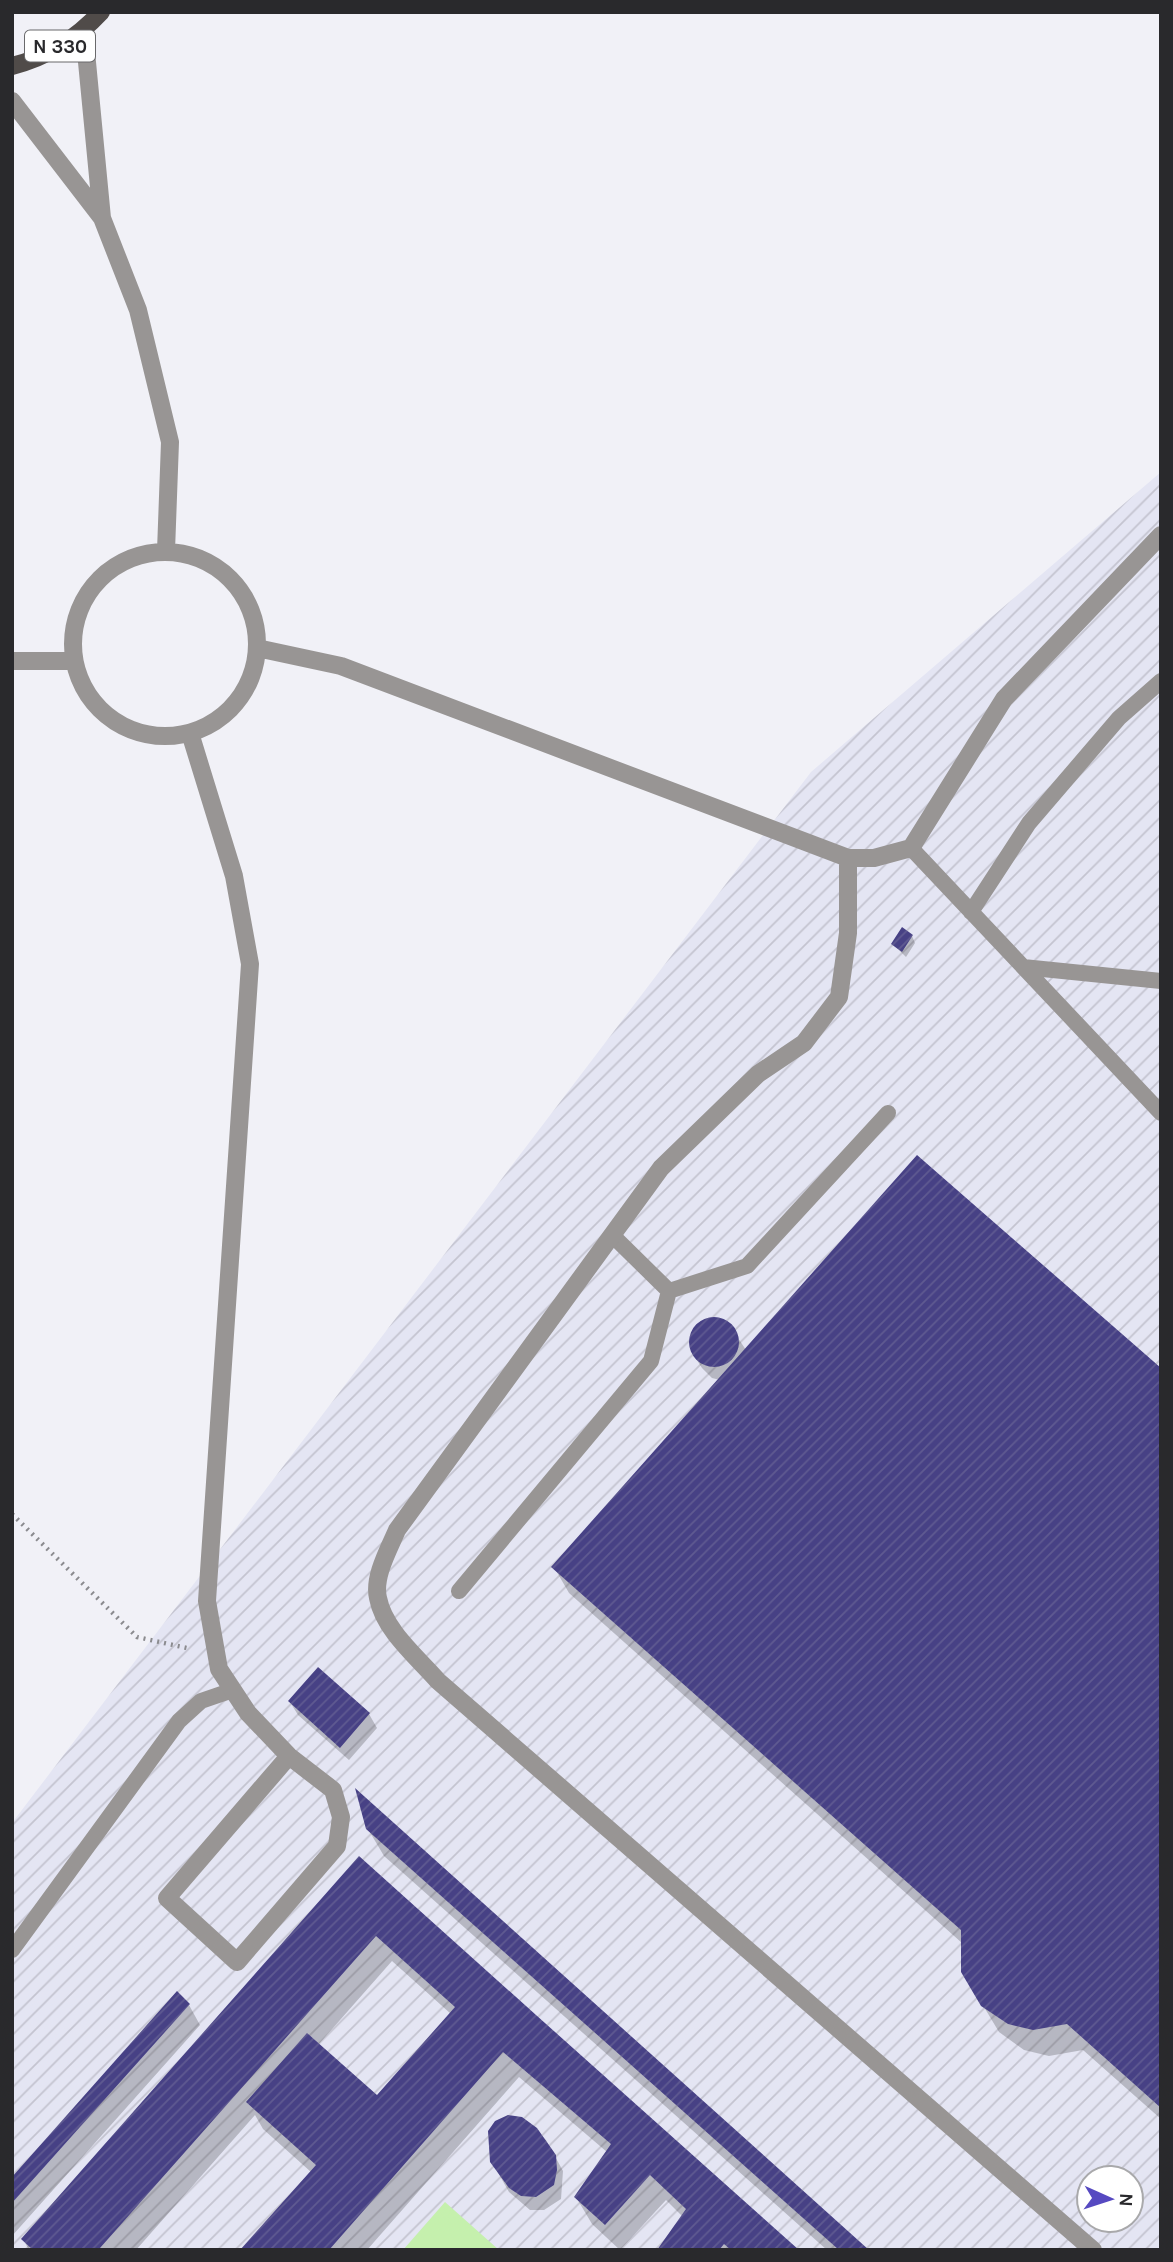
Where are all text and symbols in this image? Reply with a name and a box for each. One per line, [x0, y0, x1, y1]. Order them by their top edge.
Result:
road number: N 330 [25, 30, 95, 61]
north arrow [1075, 2164, 1145, 2234]
text: N [1115, 2192, 1137, 2207]

